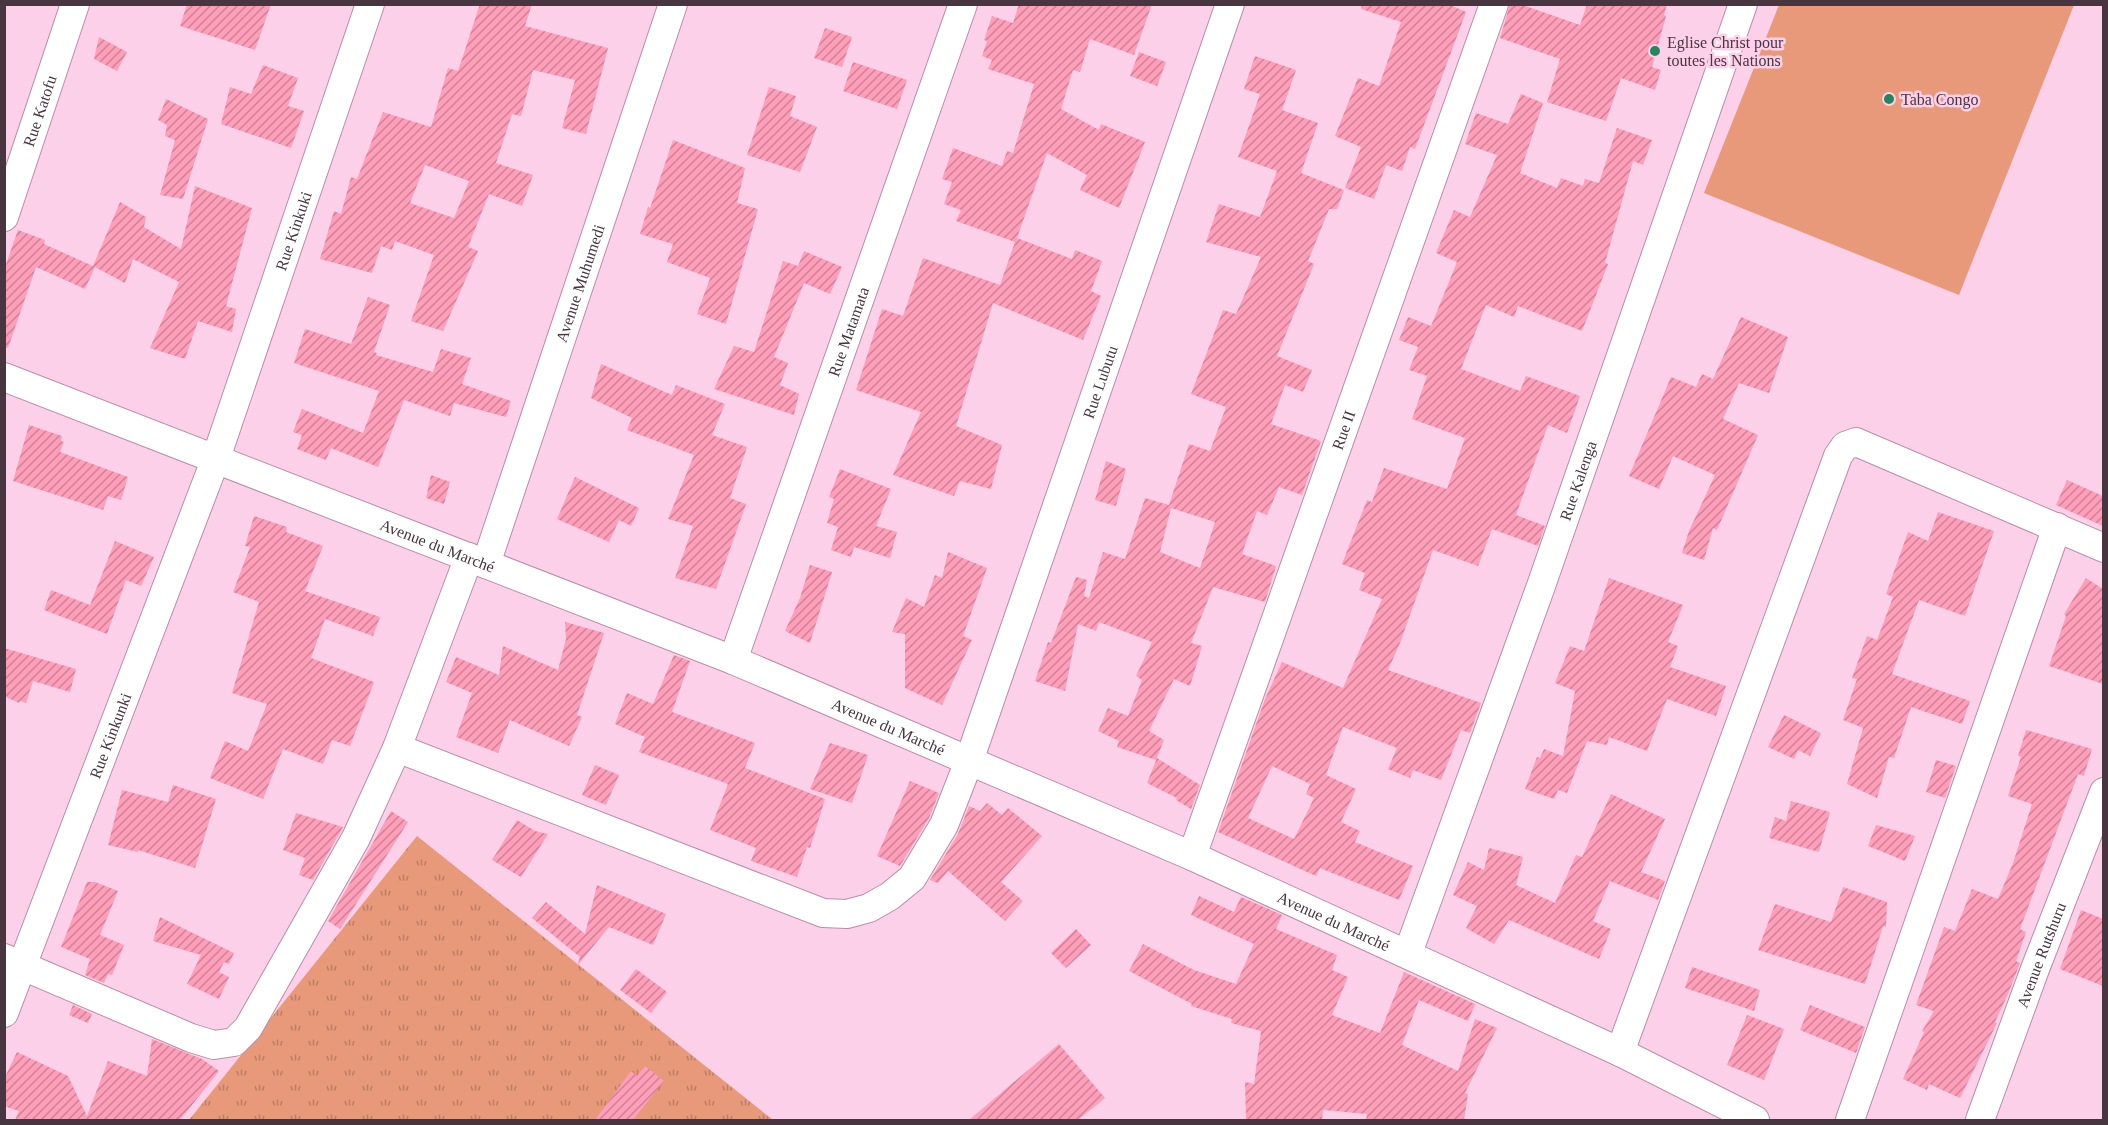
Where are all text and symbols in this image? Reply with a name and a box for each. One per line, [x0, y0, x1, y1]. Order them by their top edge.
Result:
place label: Eglise Christ pour toutes les Nations [1667, 34, 1784, 69]
marker: Eglise Christ pour toutes les Nations [1648, 44, 1662, 58]
street label: Rue Katofu [20, 73, 60, 149]
place label: Taba Congo [1901, 91, 1979, 109]
marker: Taba Congo [1882, 92, 1896, 106]
street label: Rue Kinkuki [272, 189, 315, 273]
street label: Avenue Muhumedi [553, 222, 608, 344]
street label: Rue Matamata [825, 285, 872, 379]
street label: Rue Lubutu [1080, 343, 1121, 421]
street label: Rue II [1329, 408, 1358, 452]
street label: Rue Kalenga [1556, 439, 1600, 523]
street label: Avenue du Marché [378, 516, 497, 576]
street label: Rue Kinkunki [86, 690, 135, 781]
street label: Avenue du Marché [829, 695, 947, 758]
street label: Avenue du Marché [1275, 888, 1392, 954]
street label: Avenue Rutshuru [2014, 900, 2069, 1010]

